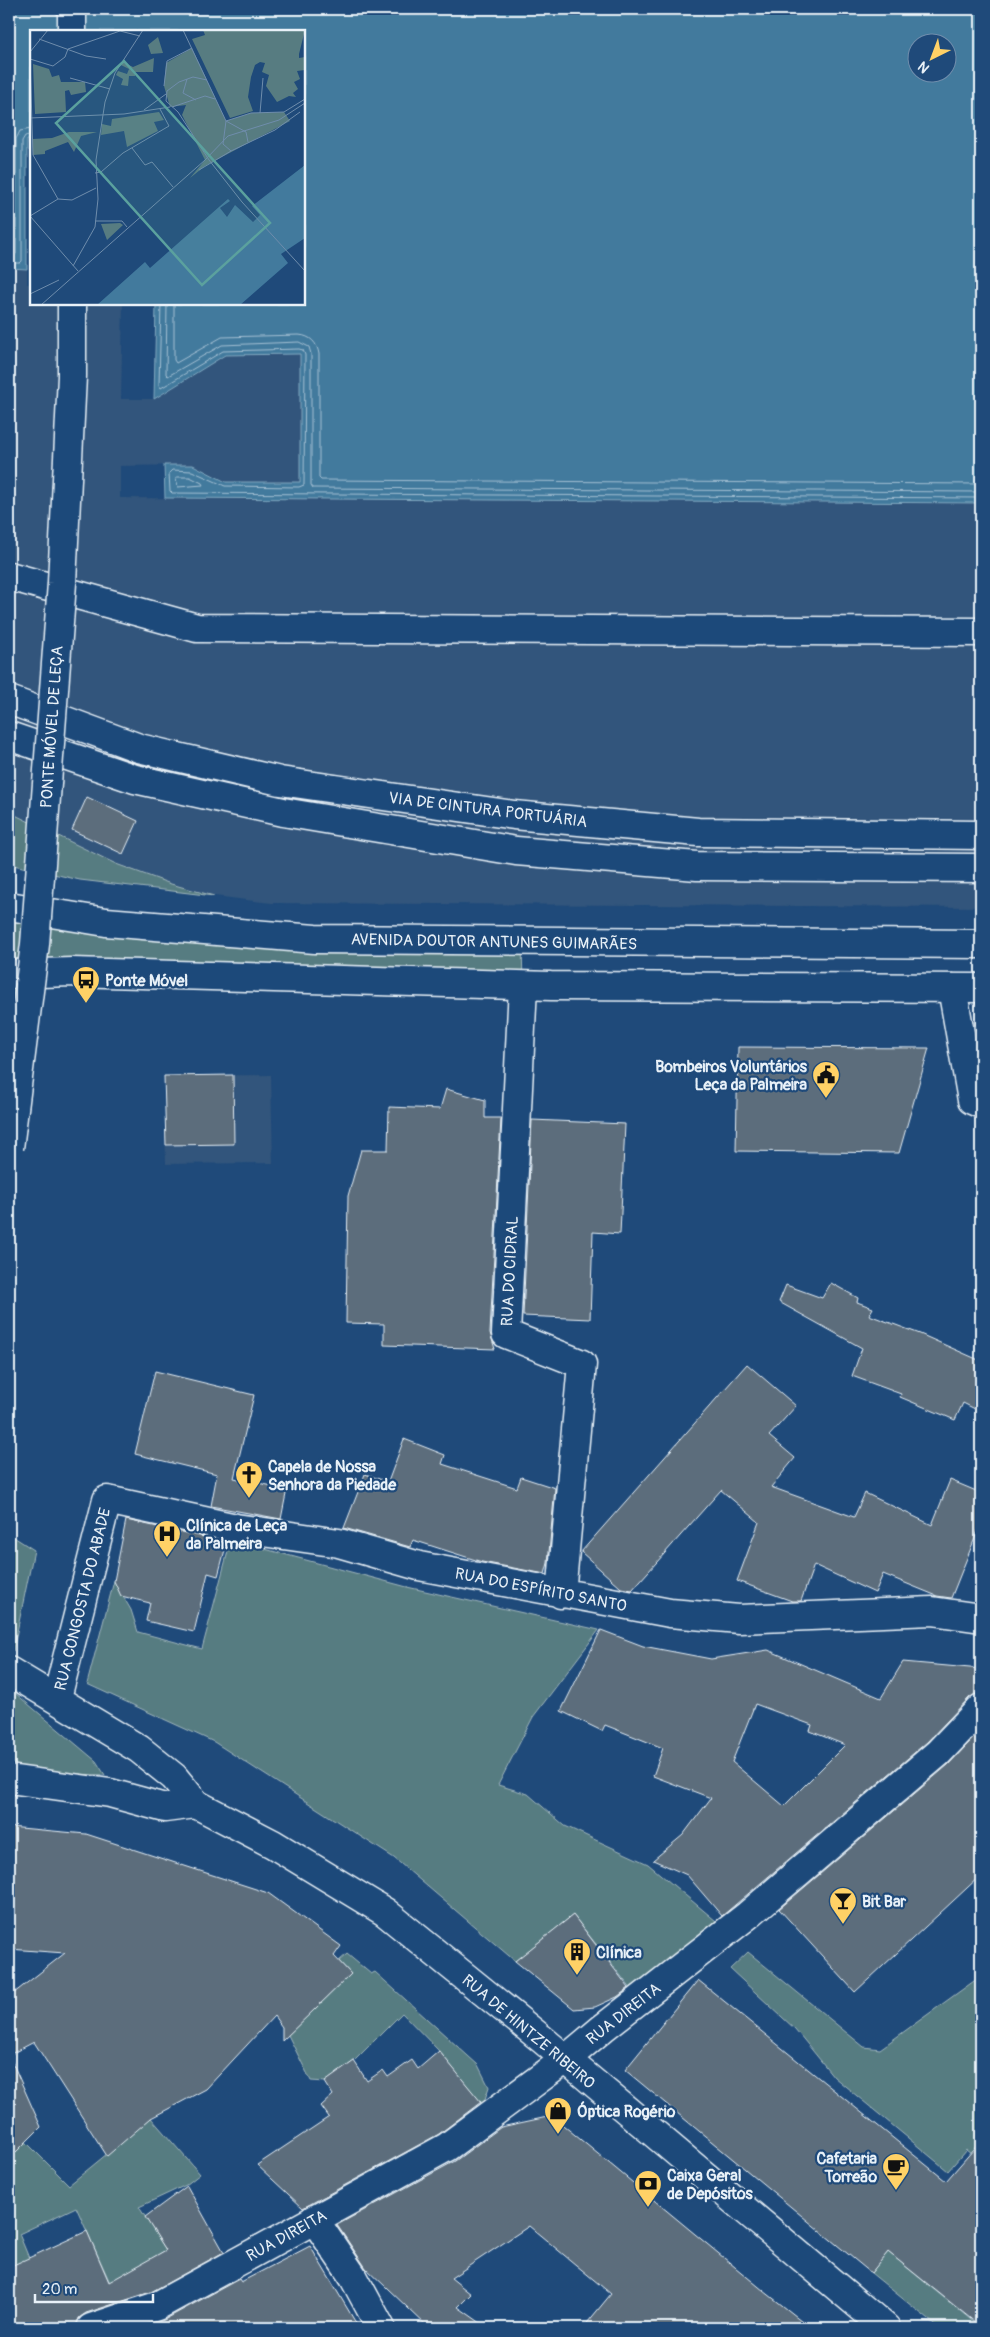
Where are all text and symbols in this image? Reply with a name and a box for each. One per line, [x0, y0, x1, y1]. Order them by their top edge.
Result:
inset map [30, 30, 305, 305]
north arrow [908, 32, 958, 82]
text: N [914, 58, 933, 77]
street label: PONTE MÓVEL DE LEÇA [35, 645, 68, 809]
street label: VIA DE CINTURA PORTUÁRIA [387, 788, 588, 832]
street label: AVENIDA DOUTOR ANTUNES GUIMARÃES [351, 930, 637, 954]
bus stop icon: Ponte Móvel [71, 965, 101, 1004]
place label: Ponte Móvel [105, 971, 188, 991]
place label: Bombeiros Voluntários Leça da Palmeira [655, 1057, 808, 1095]
public building icon: Bombeiros Voluntários Leça da Palmeira [811, 1060, 841, 1099]
street label: RUA DO CIDRAL [497, 1215, 523, 1327]
place label: Capela de Nossa Senhora da Piedade [268, 1457, 397, 1495]
church icon: Capela de Nossa Senhora da Piedade [234, 1460, 264, 1499]
street label: RUA CONGOSTA DO ABADE [51, 1506, 115, 1693]
place label: Clínica de Leça da Palmeira [186, 1516, 288, 1554]
hospital icon: Clínica de Leça da Palmeira [152, 1519, 182, 1558]
street label: RUA DO ESPÍRITO SANTO [453, 1564, 628, 1616]
bar icon: Bit Bar [828, 1886, 858, 1925]
place label: Bit Bar [862, 1892, 906, 1912]
building icon: Clínica [562, 1937, 592, 1976]
place label: Clínica [596, 1943, 642, 1963]
street label: RUA DE HINTZE RIBEIRO [458, 1970, 599, 2093]
street label: RUA DIREITA [582, 1978, 665, 2049]
shop icon: Óptica Rogério [543, 2096, 573, 2135]
place label: Óptica Rogério [577, 2101, 676, 2122]
place label: Cafetaria Torreão [816, 2149, 878, 2187]
cafe icon: Cafetaria Torreão [881, 2152, 911, 2191]
place label: Caixa Geral de Depósitos [667, 2166, 754, 2204]
bank icon: Caixa Geral de Depósitos [633, 2169, 663, 2208]
street label: RUA DIREITA [243, 2206, 330, 2266]
scale bar [35, 2272, 152, 2304]
text: 20 m [42, 2280, 77, 2299]

